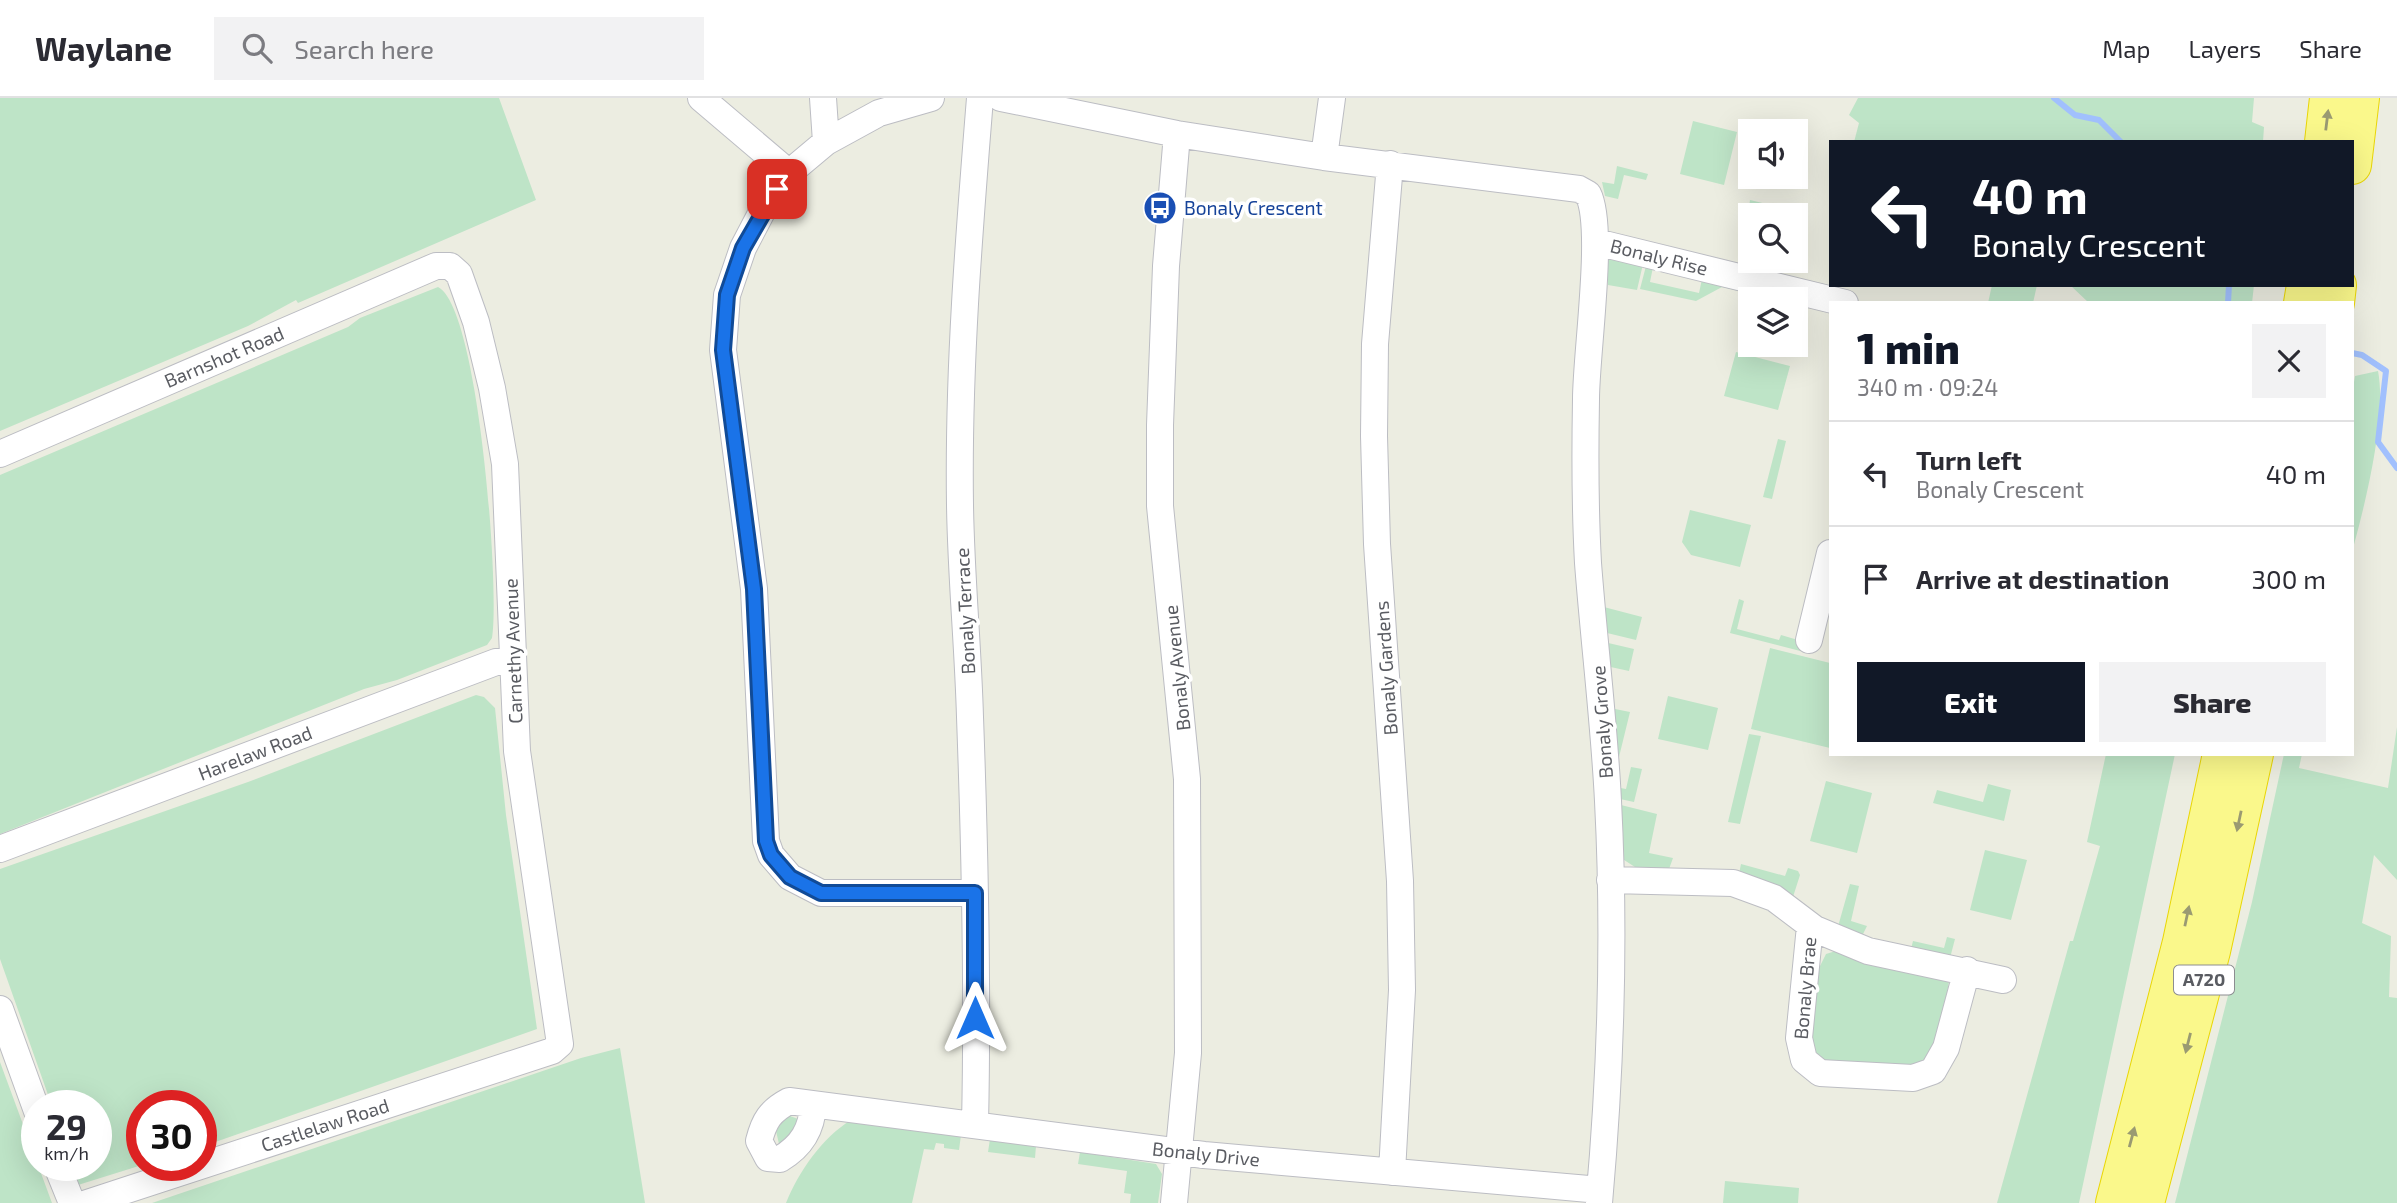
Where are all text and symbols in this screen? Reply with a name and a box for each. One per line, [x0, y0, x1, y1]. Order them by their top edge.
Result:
search box [214, 17, 704, 80]
text: Waylane [35, 28, 172, 68]
icon: search [238, 29, 276, 67]
text: Search here [294, 33, 434, 64]
text: Map [2102, 34, 2150, 63]
text: Layers [2188, 34, 2261, 63]
text: Share [2299, 34, 2362, 63]
one-way arrow [2321, 109, 2332, 131]
map controls [1738, 119, 1808, 357]
button: sound [1738, 119, 1808, 189]
pin [747, 159, 807, 219]
text: 40 m [1972, 165, 2088, 224]
icon: left [1857, 168, 1948, 259]
icon: arrive [758, 170, 796, 208]
bus stop icon: Bonaly Crescent [1141, 189, 1179, 227]
place label: Bonaly Crescent [1184, 196, 1323, 219]
button: search [1738, 203, 1808, 273]
text: Bonaly Crescent [1972, 225, 2206, 263]
street label: Bonaly Rise [1608, 233, 1710, 280]
button: layers [1738, 287, 1808, 357]
street label: Barnshot Road [161, 321, 287, 392]
text: 1 min [1857, 322, 1960, 372]
button: close [2252, 324, 2326, 398]
text: 340 m · 09:24 [1857, 373, 1998, 401]
text: Turn left [1916, 444, 2022, 475]
icon: left [1857, 455, 1895, 493]
text: 40 m [2266, 458, 2326, 489]
text: Bonaly Crescent [1916, 475, 2084, 503]
street label: Bonaly Terrace [950, 547, 979, 675]
icon: arrive [1857, 560, 1895, 598]
text: Arrive at destination [1916, 563, 2169, 594]
text: 300 m [2252, 563, 2326, 594]
street label: Carnethy Avenue [498, 578, 527, 724]
street label: Bonaly Gardens [1369, 600, 1402, 736]
street label: Bonaly Avenue [1158, 604, 1195, 732]
button: Exit [1857, 662, 2085, 742]
button: Share [2099, 662, 2326, 742]
street label: Bonaly Grove [1586, 665, 1617, 779]
street label: Harelaw Road [195, 720, 315, 785]
one-way arrow [2234, 810, 2245, 832]
one-way arrow [2182, 905, 2193, 927]
street label: Bonaly Brae [1789, 936, 1820, 1040]
road number: A720 [2174, 966, 2234, 995]
position arrow [938, 981, 1012, 1055]
one-way arrow [2182, 1032, 2193, 1054]
speed limit sign: 30 [126, 1090, 217, 1181]
street label: Castlelaw Road [258, 1093, 392, 1156]
text: 29 [46, 1105, 87, 1147]
one-way arrow [2127, 1126, 2138, 1148]
street label: Bonaly Drive [1151, 1136, 1261, 1171]
text: km/h [44, 1142, 89, 1164]

